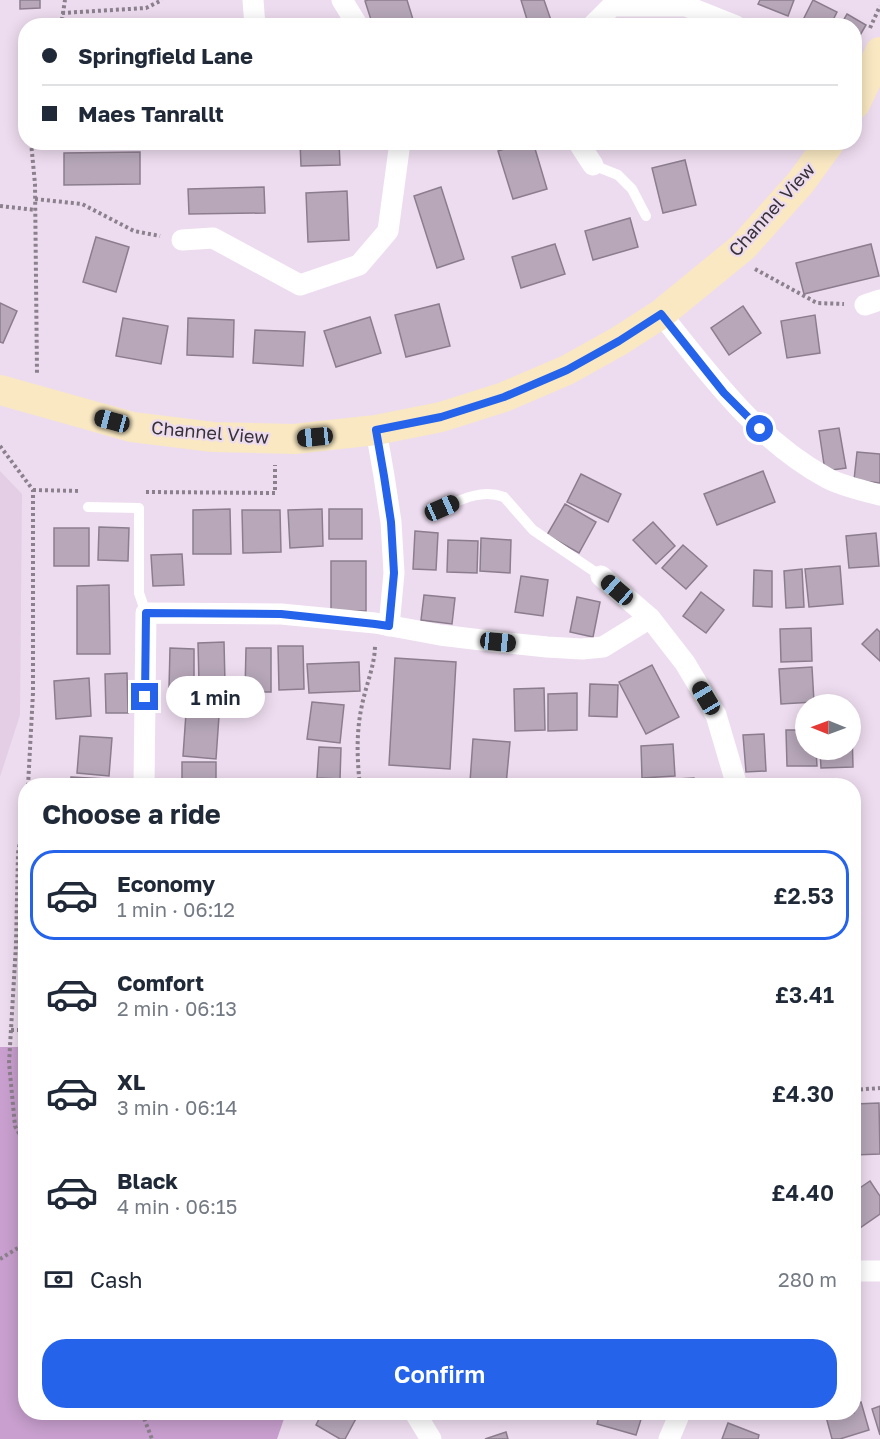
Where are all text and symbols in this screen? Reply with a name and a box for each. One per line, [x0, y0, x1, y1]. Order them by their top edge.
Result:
text: Springfield Lane [78, 42, 253, 69]
text: Maes Tanrallt [78, 100, 224, 127]
street label: Channel View [724, 158, 819, 261]
car [92, 408, 132, 434]
route start [746, 415, 773, 442]
street label: Channel View [150, 416, 270, 448]
car [296, 426, 334, 448]
car [422, 492, 462, 524]
car [598, 571, 636, 609]
car [479, 631, 517, 653]
callout: 1 min [166, 676, 265, 718]
car [689, 678, 723, 718]
route end [131, 683, 158, 710]
text: 1 min [190, 685, 241, 709]
north arrow [795, 694, 861, 760]
map controls [795, 694, 861, 760]
text: Choose a ride [42, 798, 221, 830]
icon: car [45, 868, 99, 922]
text: Economy [117, 870, 215, 897]
text: £2.53 [773, 882, 834, 909]
text: 1 min · 06:12 [117, 897, 235, 921]
icon: car [45, 967, 99, 1021]
text: Comfort [117, 969, 204, 996]
text: £3.41 [775, 981, 834, 1008]
text: 2 min · 06:13 [117, 996, 237, 1020]
icon: car [45, 1066, 99, 1120]
text: XL [117, 1068, 145, 1095]
text: £4.30 [772, 1080, 834, 1107]
text: 3 min · 06:14 [117, 1095, 237, 1119]
icon: car [45, 1165, 99, 1219]
text: Black [117, 1167, 178, 1194]
text: £4.40 [771, 1179, 834, 1206]
text: 4 min · 06:15 [117, 1194, 237, 1218]
icon: cash [42, 1263, 75, 1296]
text: Cash [90, 1266, 143, 1293]
text: 280 m [778, 1267, 837, 1291]
button: Confirm [42, 1339, 837, 1408]

